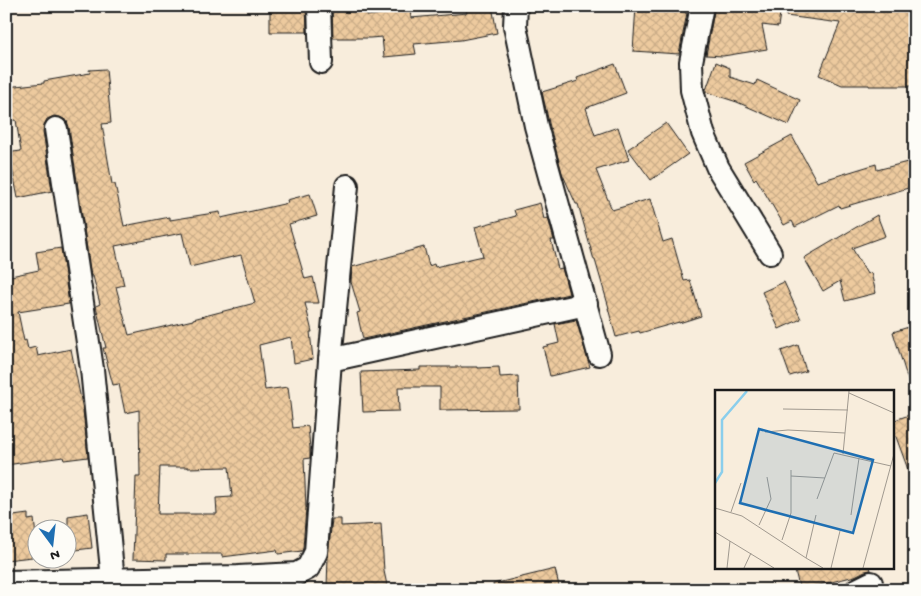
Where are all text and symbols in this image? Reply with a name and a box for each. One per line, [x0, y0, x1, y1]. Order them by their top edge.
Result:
inset map [715, 390, 894, 568]
north arrow [28, 518, 78, 568]
text: N [48, 545, 61, 564]

